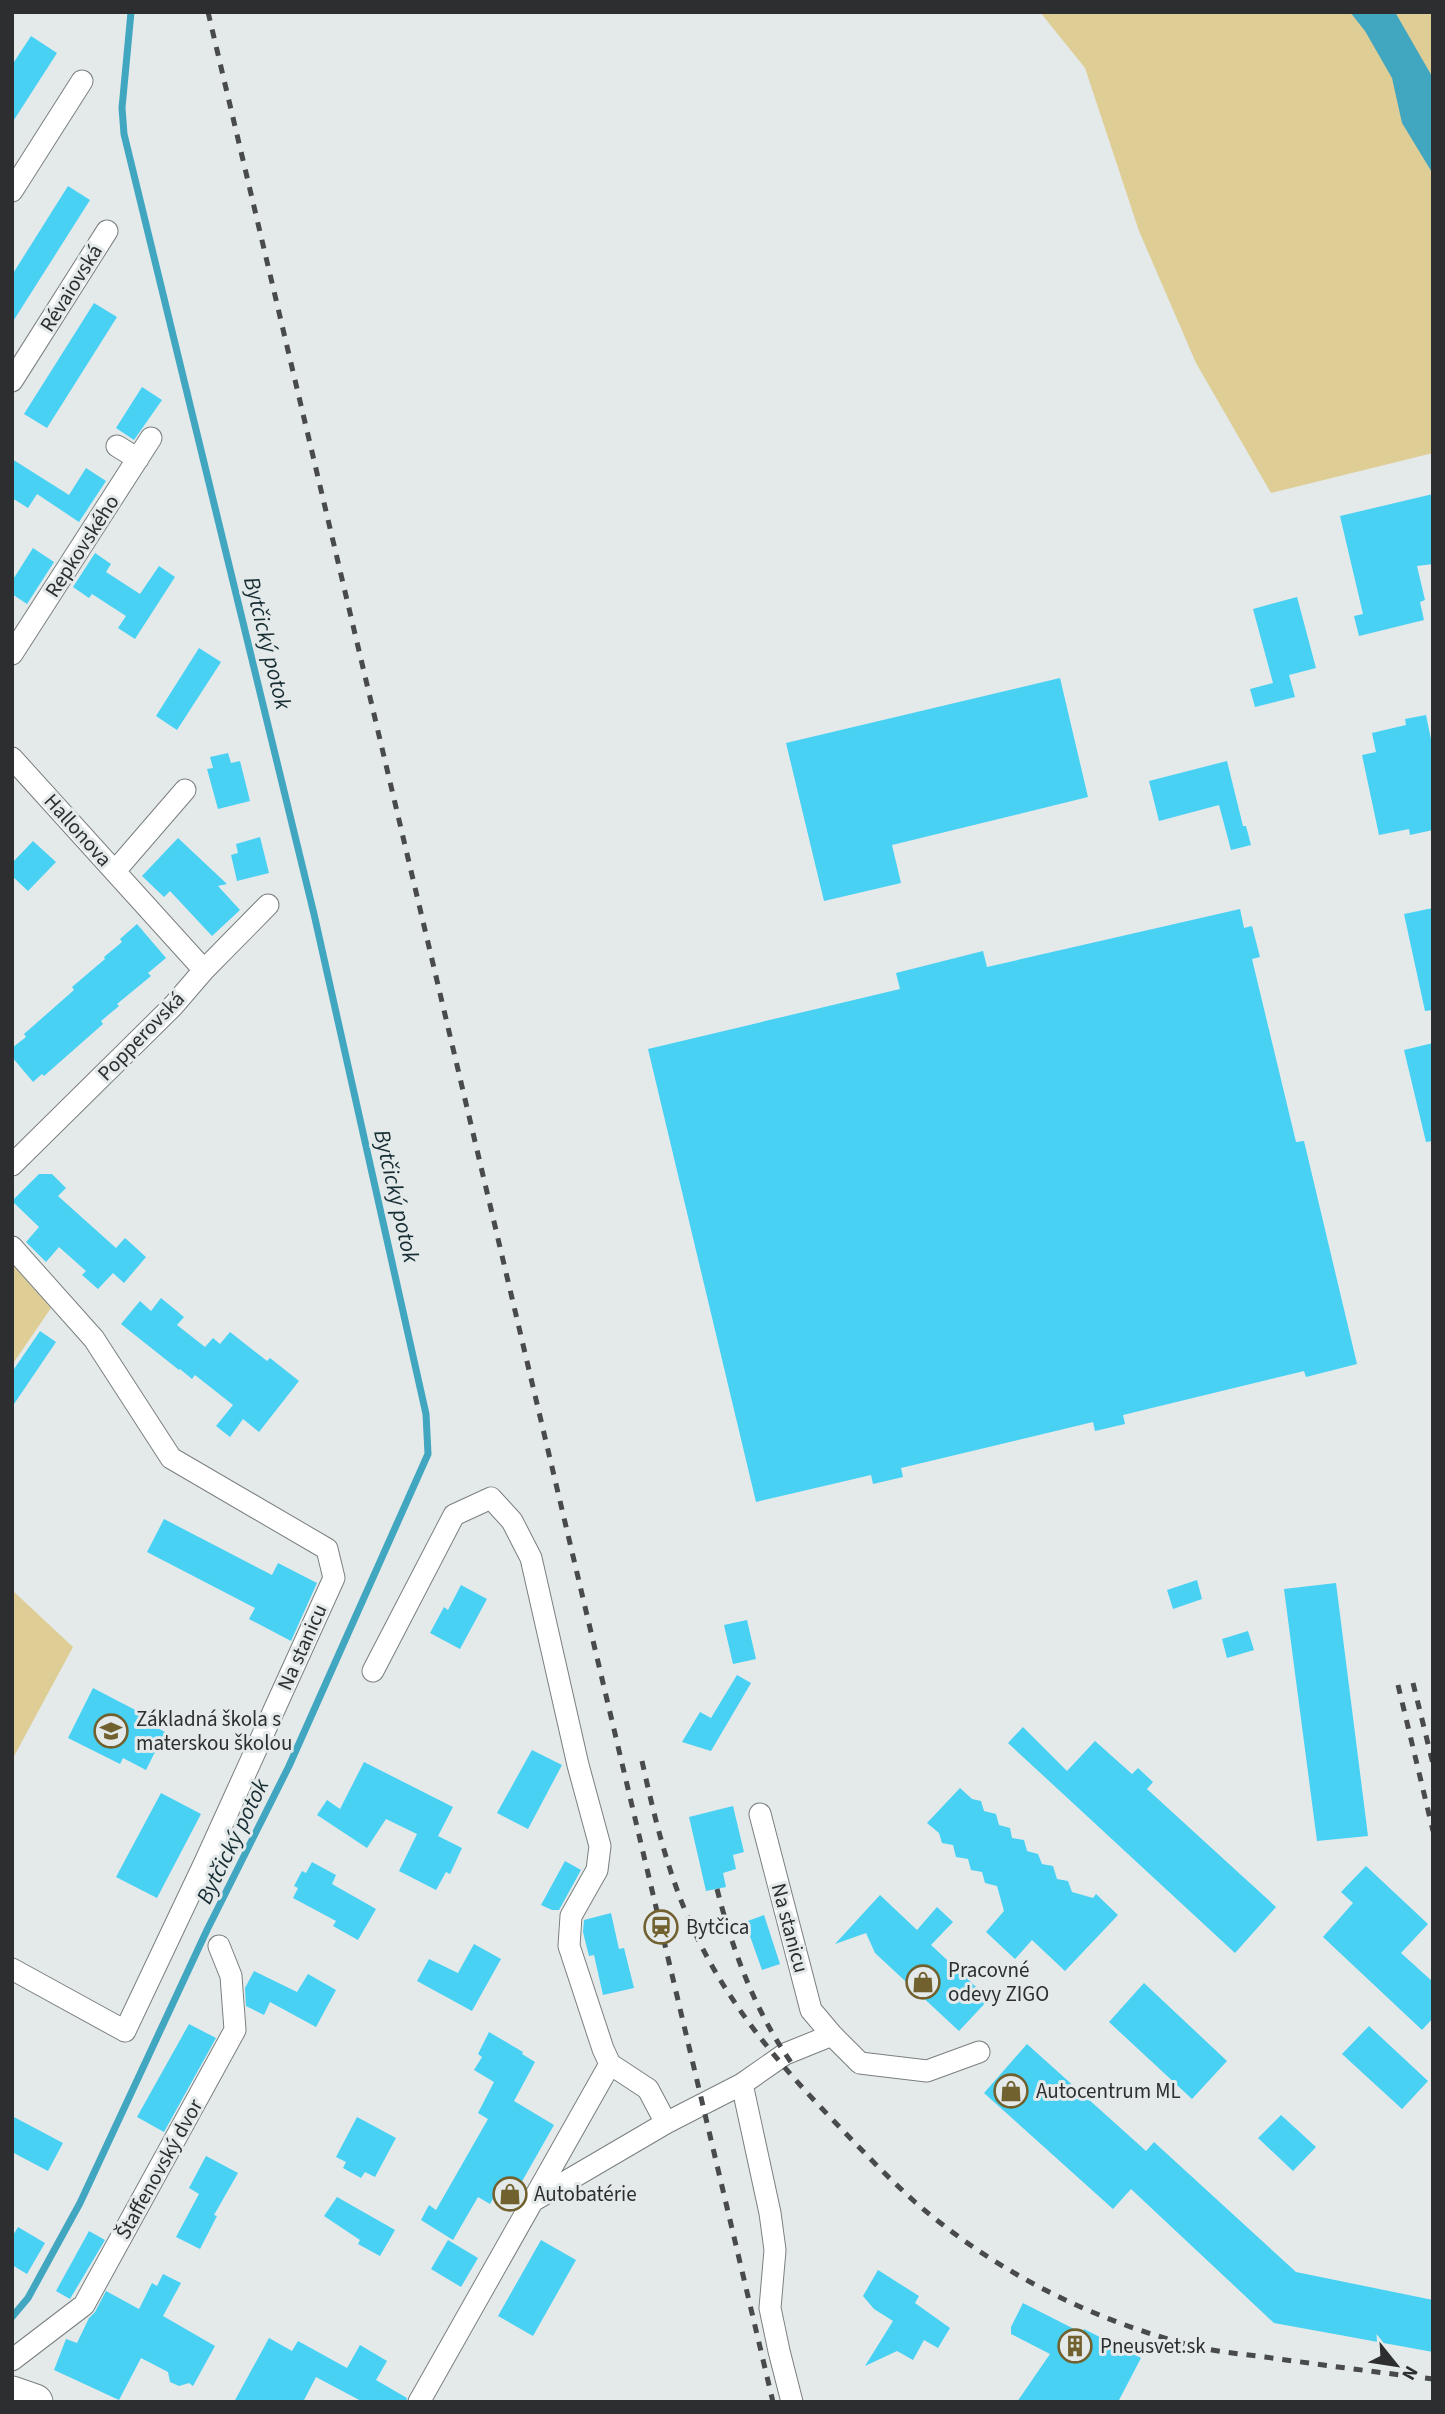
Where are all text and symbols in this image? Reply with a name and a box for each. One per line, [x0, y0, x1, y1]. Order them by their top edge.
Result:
street label: Révaiovská [32, 238, 110, 338]
street label: Repkovského [38, 489, 126, 603]
water label: Bytčický potok [235, 573, 300, 714]
street label: Hallonova [37, 787, 119, 873]
street label: Popperovská [91, 984, 191, 1088]
water label: Bytčický potok [365, 1126, 428, 1267]
street label: Na stanicu [270, 1599, 334, 1695]
place label: Základná škola s materskou školou [136, 1704, 292, 1758]
school or university icon: Základná škola s materskou školou [92, 1712, 130, 1750]
water label: Bytčický potok [188, 1772, 277, 1909]
street label: Na stanicu [764, 1880, 816, 1976]
station icon: Bytčica [642, 1908, 680, 1946]
place label: Bytčica [686, 1912, 749, 1942]
place label: Pracovné odevy ZIGO [948, 1955, 1049, 2009]
shop icon: Pracovné odevy ZIGO [904, 1963, 942, 2001]
shop icon: Autocentrum ML [992, 2072, 1030, 2110]
place label: Autocentrum ML [1036, 2076, 1181, 2106]
street label: Štaffenovský dvor [108, 2093, 210, 2245]
shop icon: Autobatérie [491, 2175, 529, 2213]
place label: Autobatérie [534, 2179, 637, 2209]
building icon: Pneusvet.sk [1056, 2327, 1094, 2365]
north arrow [1361, 2330, 1431, 2400]
place label: Pneusvet.sk [1100, 2331, 1206, 2361]
text: N [1395, 2361, 1424, 2385]

